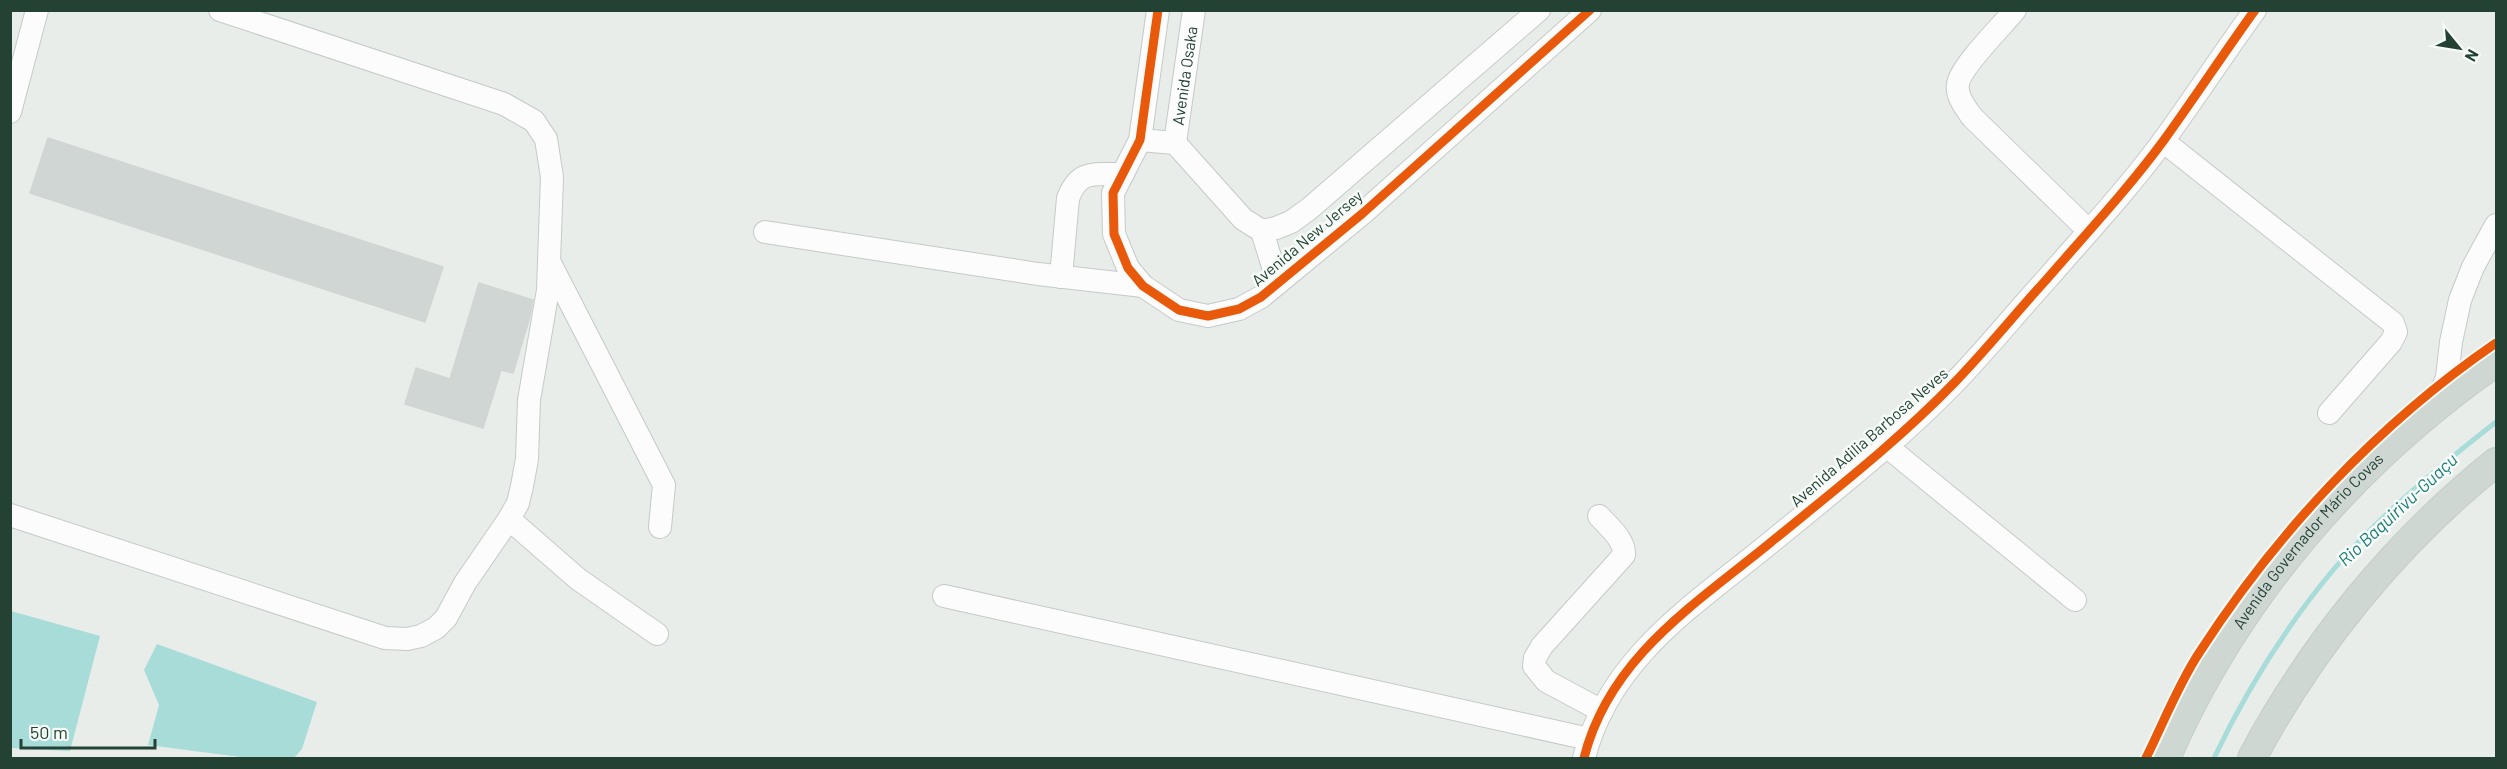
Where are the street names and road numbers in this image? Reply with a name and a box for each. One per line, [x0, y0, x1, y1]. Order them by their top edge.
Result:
street label: Avenida Osaka [1168, 25, 1201, 126]
street label: Avenida New Jersey [1247, 185, 1366, 289]
street label: Avenida Adilia Barbosa Neves [1786, 363, 1951, 510]
street label: Avenida Governador Mário Covas [2228, 449, 2387, 632]

